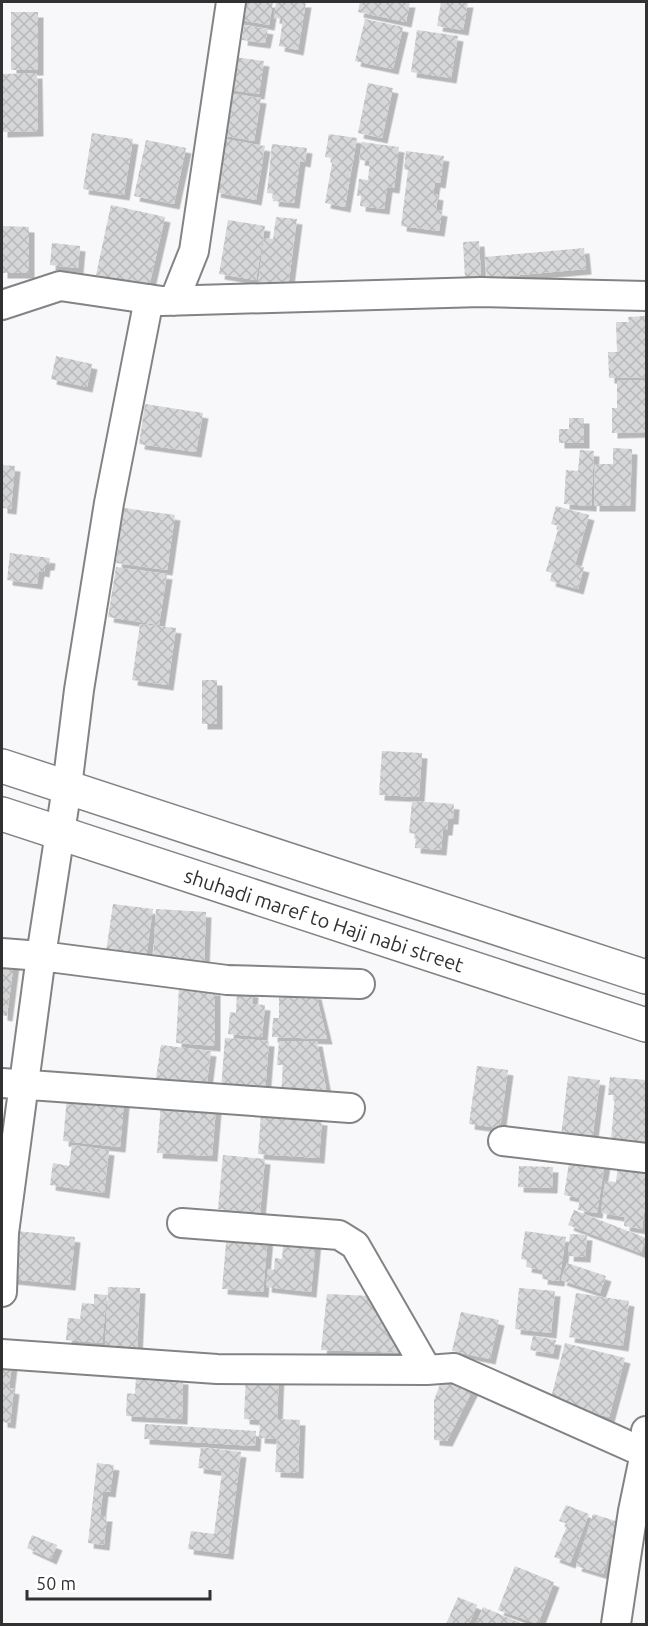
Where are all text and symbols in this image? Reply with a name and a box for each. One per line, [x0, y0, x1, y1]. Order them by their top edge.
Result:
street label: shuhadi maref to Haji nabi street [182, 863, 467, 976]
scale bar [27, 1563, 210, 1601]
text: 50 m [36, 1573, 76, 1593]

